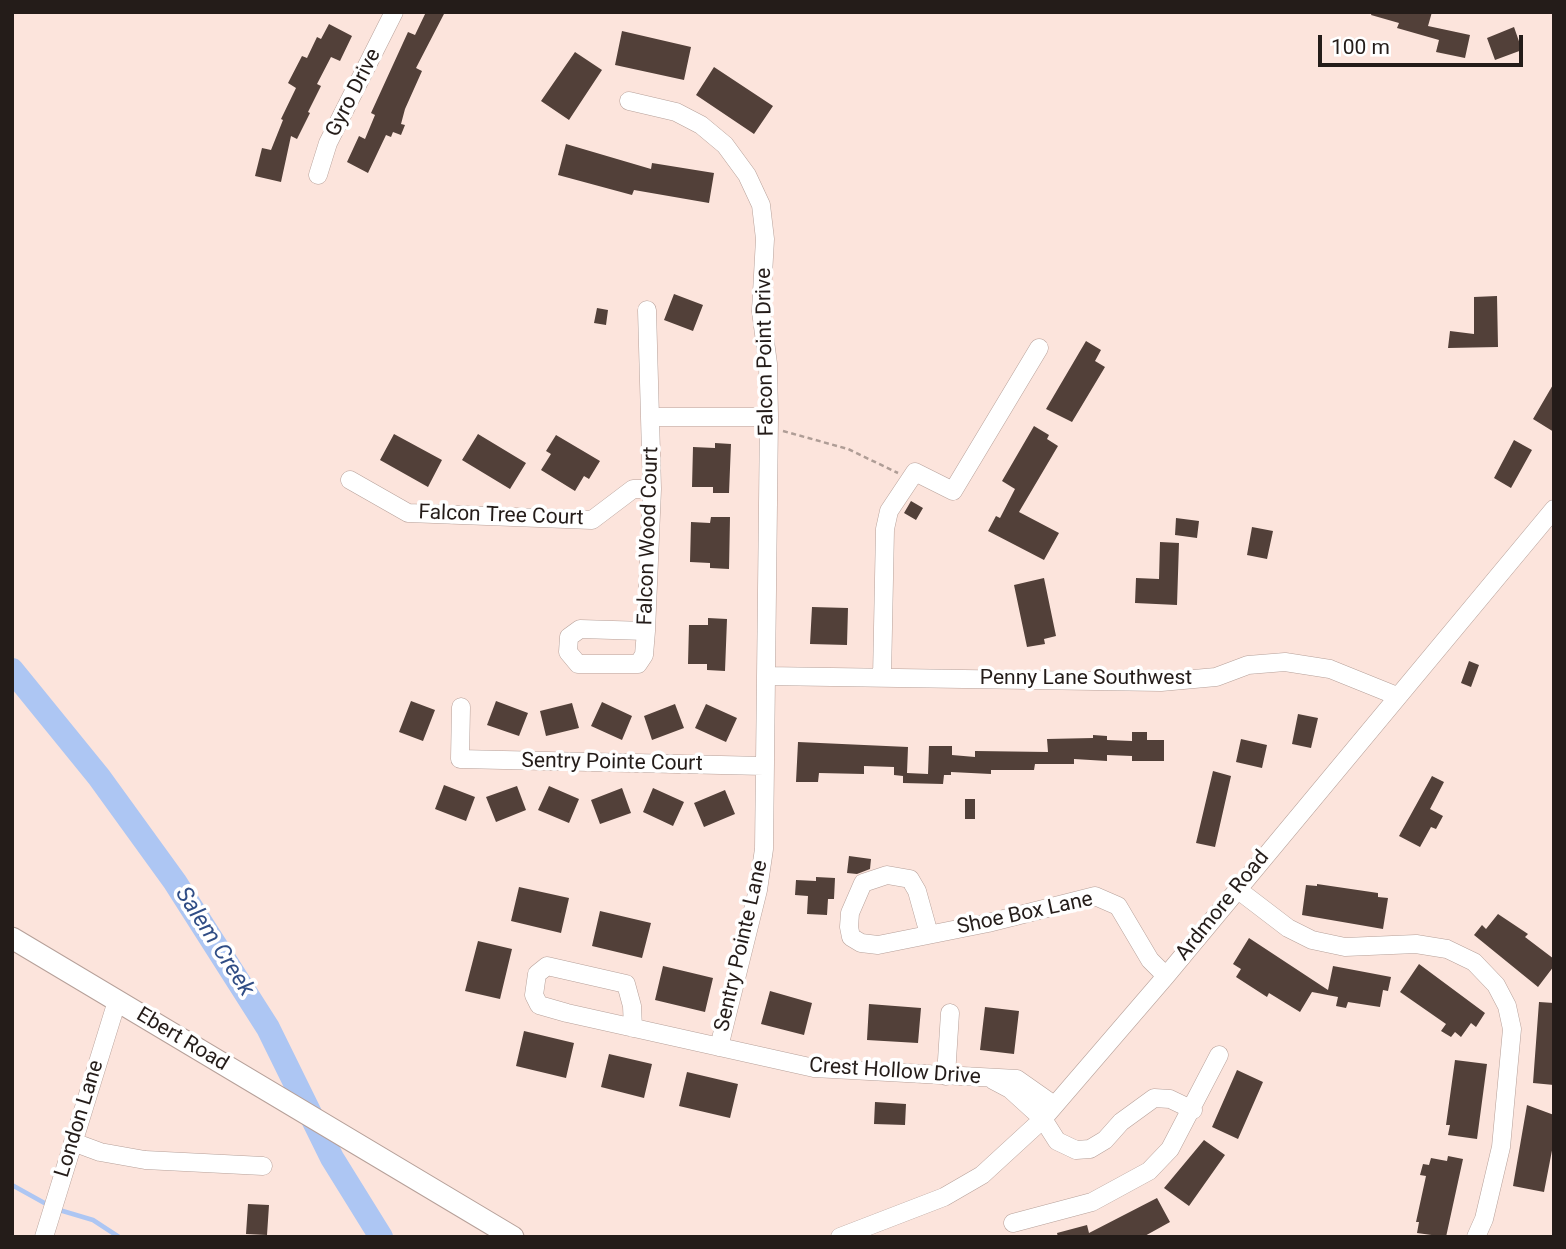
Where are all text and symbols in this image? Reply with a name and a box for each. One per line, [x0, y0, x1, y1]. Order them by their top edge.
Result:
scale bar [1321, 21, 1526, 65]
text: 100 m [1331, 35, 1390, 59]
street label: Gyro Drive [321, 45, 387, 141]
street label: Falcon Point Drive [752, 267, 780, 437]
street label: Falcon Wood Court [633, 446, 665, 626]
street label: Falcon Tree Court [418, 501, 584, 531]
street label: Penny Lane Southwest [980, 666, 1192, 692]
street label: Sentry Pointe Court [521, 749, 703, 777]
street label: Ardmore Road [1171, 846, 1275, 966]
street label: Sentry Pointe Lane [710, 858, 774, 1034]
water label: Salem Creek [168, 882, 260, 1002]
street label: Shoe Box Lane [955, 887, 1095, 941]
street label: Ebert Road [131, 1003, 233, 1077]
street label: Crest Hollow Drive [808, 1053, 982, 1091]
street label: London Lane [50, 1057, 110, 1181]

